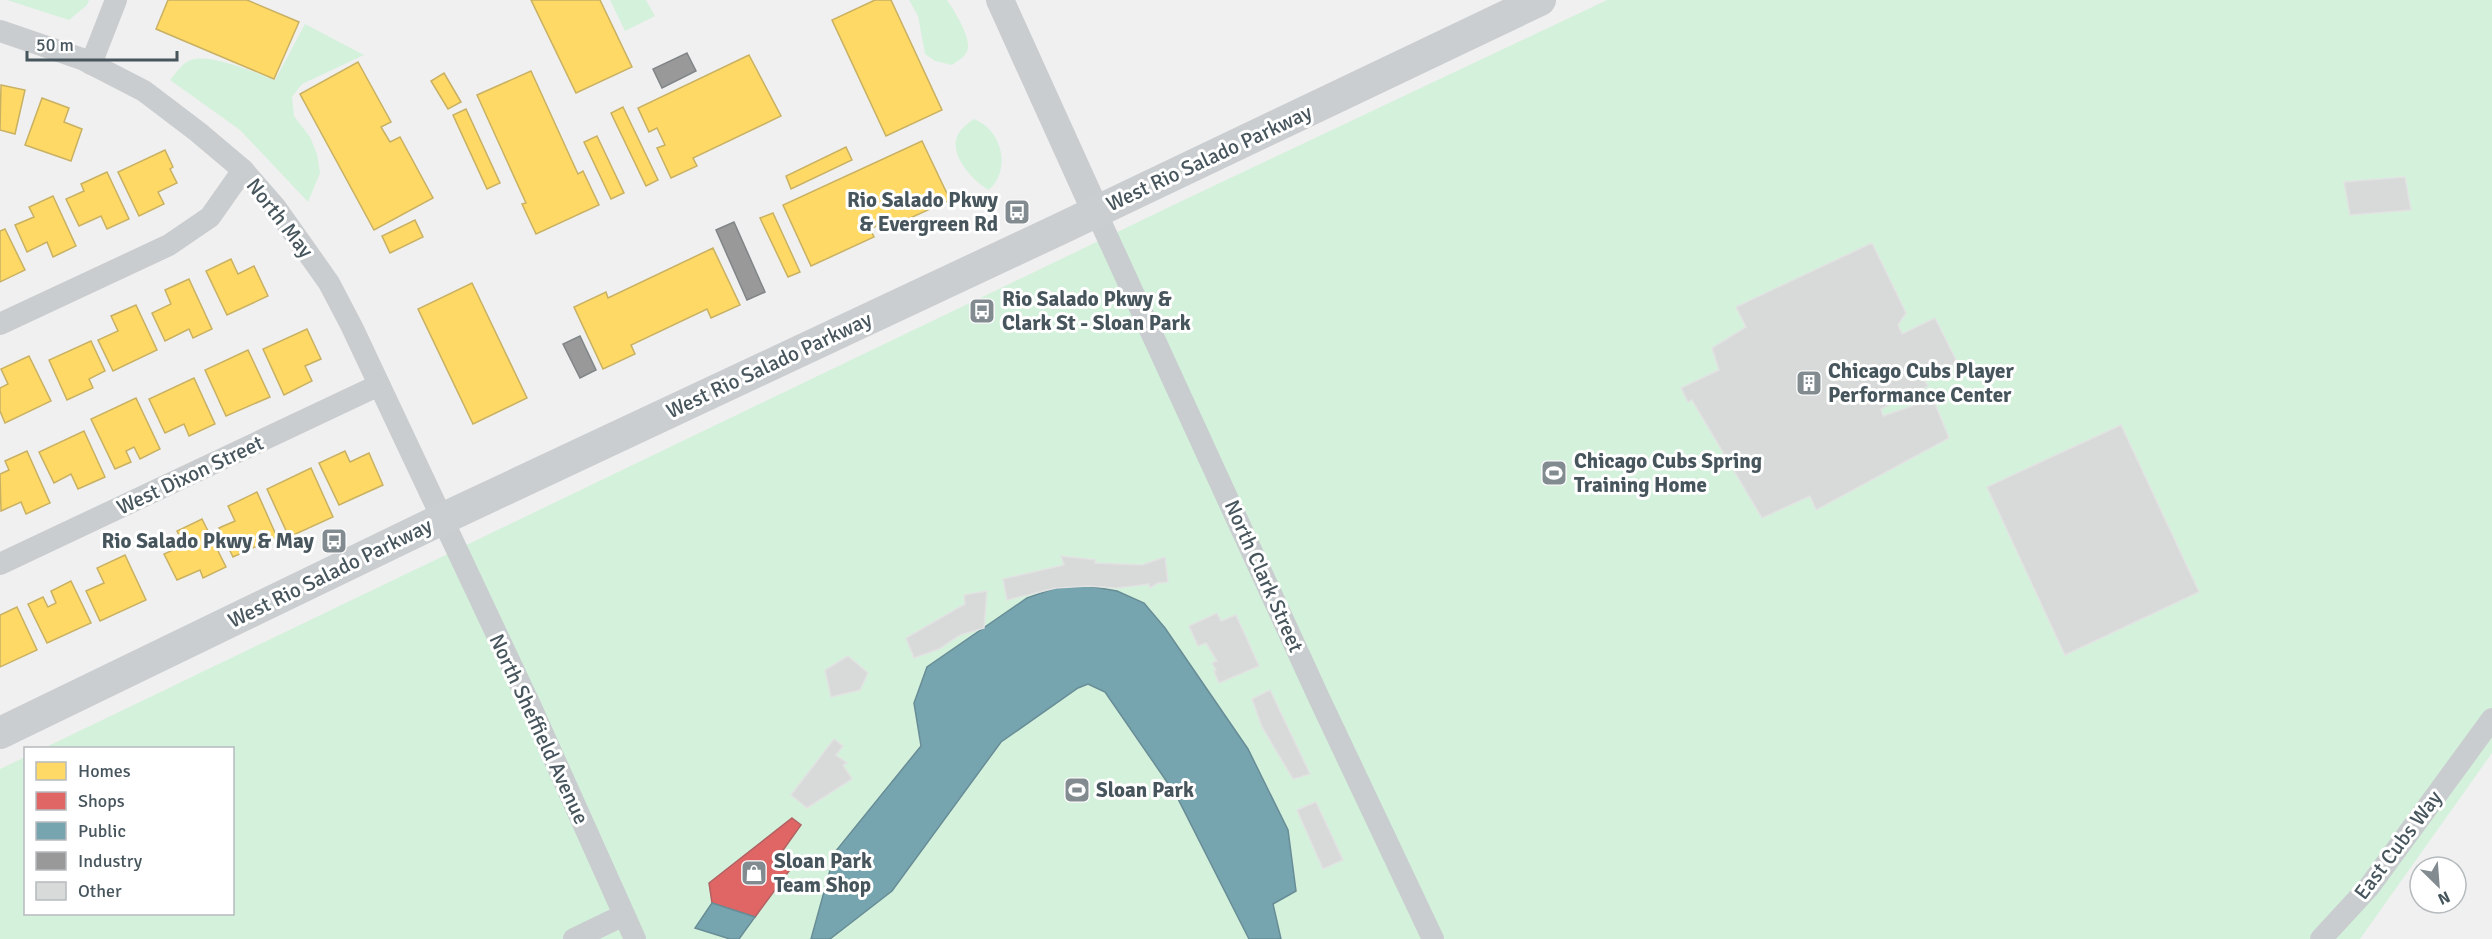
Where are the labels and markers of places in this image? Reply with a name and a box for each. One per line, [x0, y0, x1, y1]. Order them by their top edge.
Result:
place label: Rio Salado Pkwy & Evergreen Rd [847, 187, 999, 237]
bus stop icon: Rio Salado Pkwy & Evergreen Rd [1002, 197, 1032, 227]
place label: Rio Salado Pkwy & Clark St - Sloan Park [1002, 286, 1191, 336]
bus stop icon: Rio Salado Pkwy & Clark St - Sloan Park [967, 296, 997, 326]
place label: Chicago Cubs Player Performance Center [1828, 358, 2014, 408]
building icon: Chicago Cubs Player Performance Center [1794, 368, 1824, 398]
place label: Chicago Cubs Spring Training Home [1574, 448, 1762, 498]
sports icon: Chicago Cubs Spring Training Home [1539, 458, 1569, 488]
bus stop icon: Rio Salado Pkwy & May [319, 526, 349, 556]
place label: Rio Salado Pkwy & May [101, 528, 315, 554]
sports icon: Sloan Park [1062, 775, 1092, 805]
place label: Sloan Park [1096, 777, 1194, 803]
place label: Sloan Park Team Shop [774, 848, 872, 898]
shop icon: Sloan Park Team Shop [739, 858, 769, 888]

